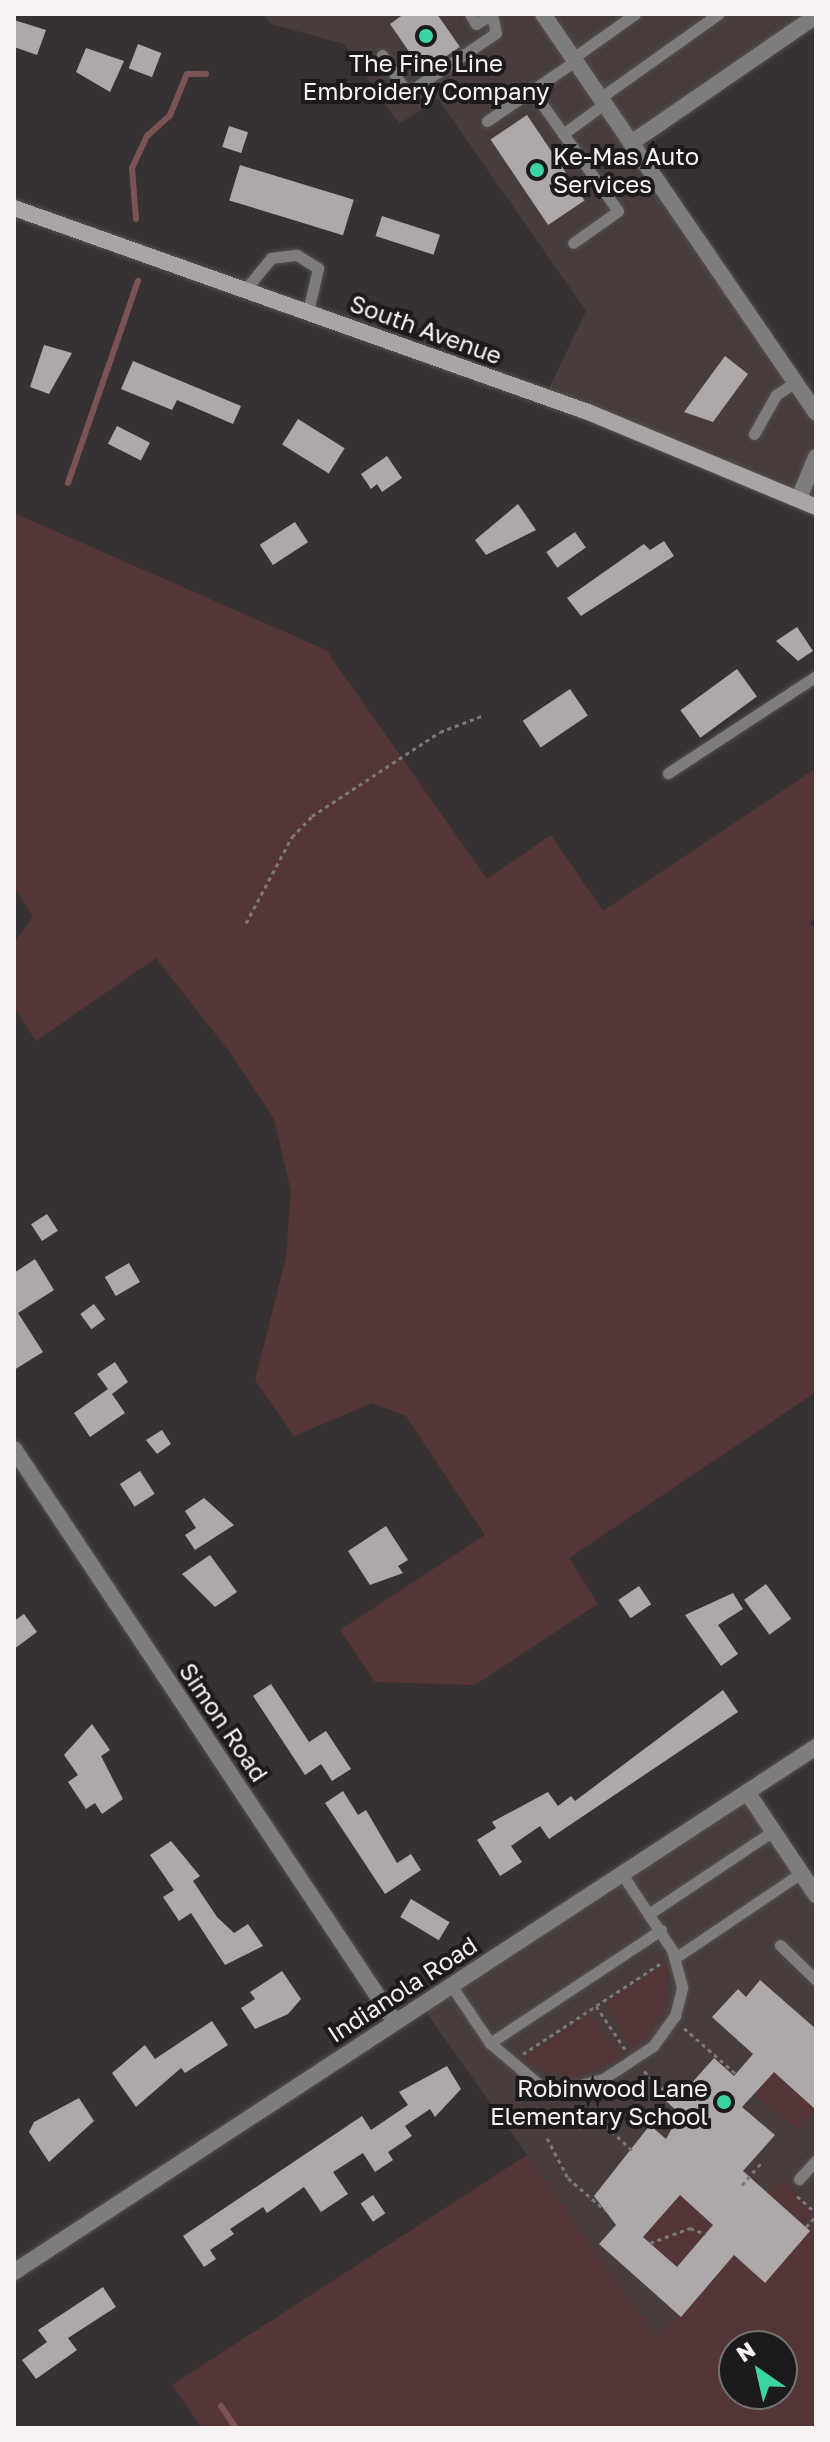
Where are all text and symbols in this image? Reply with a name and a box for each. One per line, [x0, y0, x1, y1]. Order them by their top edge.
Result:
marker: The Fine Line Embroidery Company [417, 27, 435, 45]
place label: The Fine Line Embroidery Company [303, 49, 549, 105]
place label: Ke-Mas Auto Services [553, 142, 699, 198]
marker: Ke-Mas Auto Services [528, 161, 546, 179]
street label: South Avenue [346, 288, 506, 370]
street label: Simon Road [174, 1657, 274, 1787]
street label: Indianola Road [322, 1930, 482, 2048]
place label: Robinwood Lane Elementary School [490, 2074, 708, 2130]
marker: Robinwood Lane Elementary School [715, 2093, 733, 2111]
north arrow [718, 2330, 798, 2410]
text: N [731, 2335, 760, 2367]

